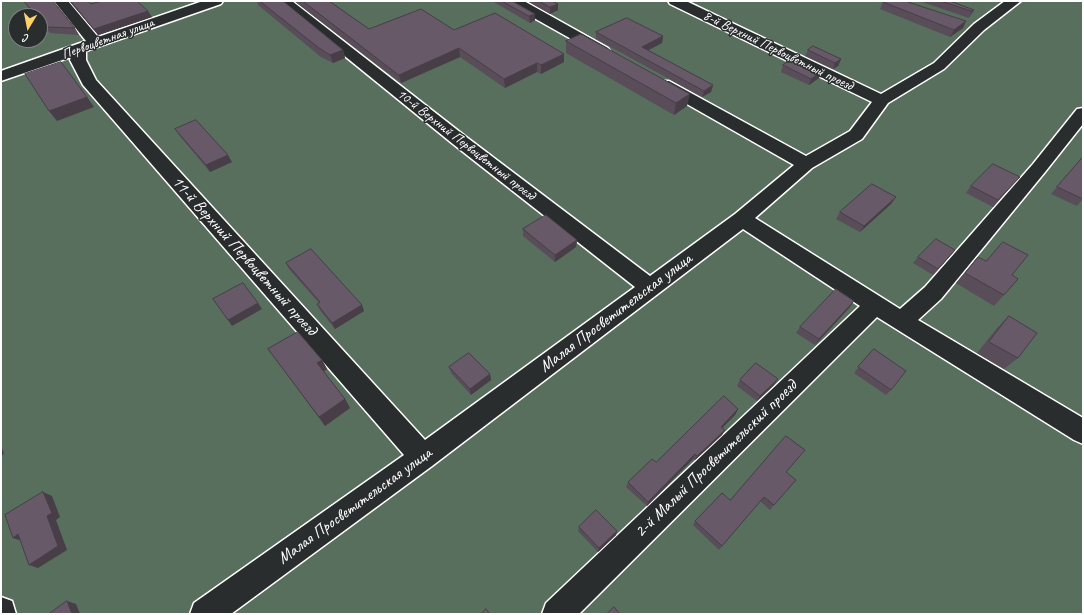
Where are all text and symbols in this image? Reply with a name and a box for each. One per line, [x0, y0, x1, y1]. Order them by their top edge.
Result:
street label: 8-й Верхний Первоцветный проезд [700, 7, 856, 95]
north arrow [8, 8, 48, 48]
street label: Первоцветная улица [60, 15, 156, 63]
text: С [22, 31, 30, 46]
street label: 10-й Верхний Первоцветный проезд [393, 86, 539, 204]
street label: 11-й Верхний Первоцветный проезд [167, 172, 321, 340]
street label: Малая Просветительская улица [536, 249, 696, 377]
street label: 2-й Малый Просветительский проезд [630, 376, 802, 542]
street label: Малая Просветительская улица [274, 443, 436, 569]

